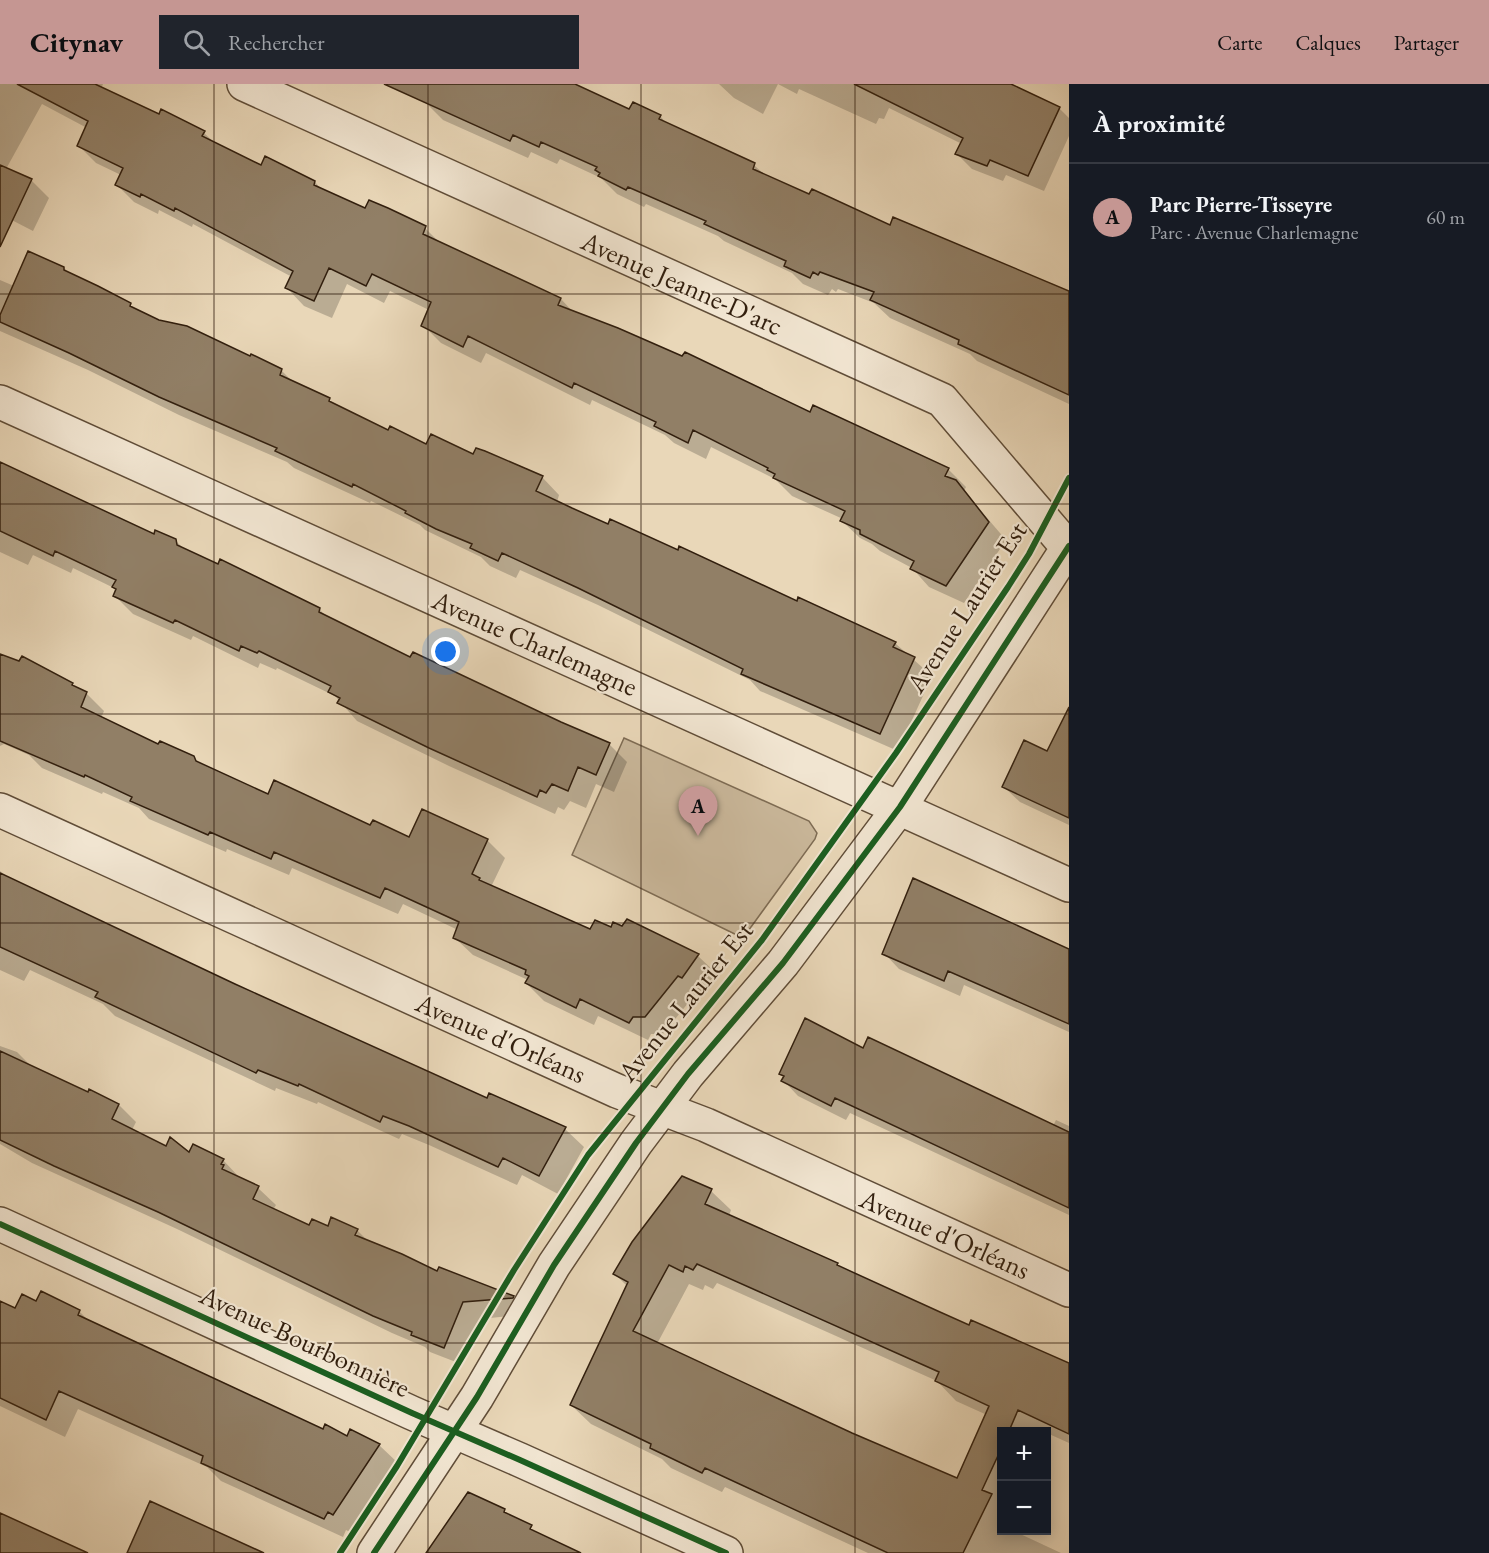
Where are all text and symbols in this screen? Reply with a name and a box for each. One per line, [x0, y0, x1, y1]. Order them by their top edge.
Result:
search box [159, 15, 579, 69]
text: Citynav [30, 24, 123, 60]
icon: search [180, 26, 213, 59]
text: Rechercher [228, 28, 325, 57]
text: Carte [1217, 29, 1262, 56]
text: Calques [1295, 29, 1361, 56]
text: Partager [1394, 29, 1459, 56]
text: À proximité [1093, 106, 1225, 140]
text: Parc Pierre-Tisseyre [1150, 190, 1332, 219]
text: A [1105, 204, 1120, 230]
text: 60 m [1426, 204, 1465, 230]
text: Parc · Avenue Charlemagne [1150, 219, 1359, 245]
street label: Avenue Jeanne-D'arc [575, 223, 788, 343]
street label: Avenue Laurier Est [897, 515, 1035, 700]
street label: Avenue Charlemagne [426, 582, 643, 704]
your location [431, 637, 460, 666]
pin: A [678, 786, 718, 836]
street label: Avenue Laurier Est [609, 913, 761, 1089]
street label: Avenue d'Orléans [410, 985, 591, 1091]
street label: Avenue d'Orléans [854, 1181, 1035, 1287]
street label: Avenue Bourbonnière [193, 1277, 416, 1405]
map controls [997, 1427, 1051, 1535]
button: + [997, 1427, 1051, 1481]
button: − [997, 1481, 1051, 1535]

